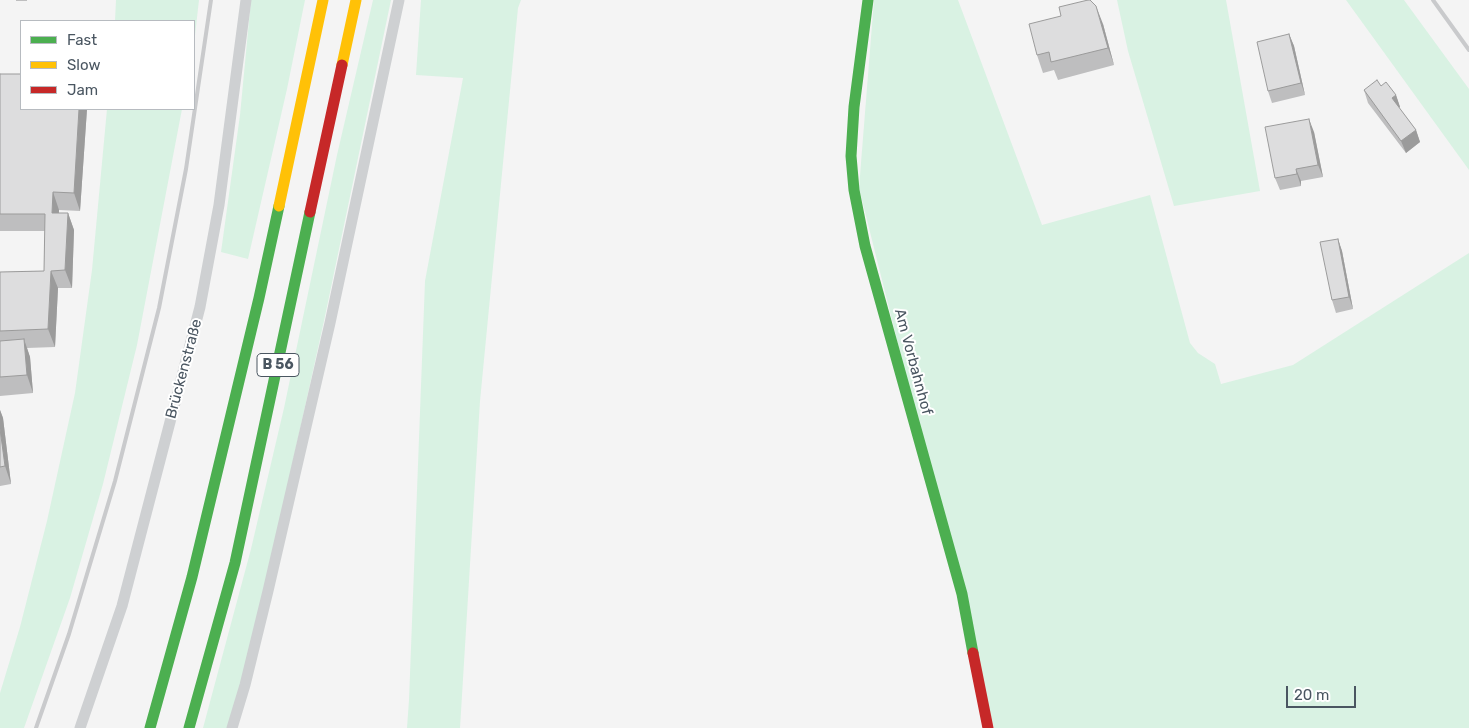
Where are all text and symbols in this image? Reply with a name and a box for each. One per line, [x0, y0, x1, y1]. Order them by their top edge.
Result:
legend [20, 20, 195, 110]
text: Fast [67, 31, 97, 49]
text: Slow [67, 56, 100, 74]
text: Jam [67, 81, 98, 99]
street label: Am Vorbahnhof [890, 307, 936, 417]
street label: Brückenstraße [162, 317, 206, 421]
road number: B 56 [257, 354, 299, 376]
scale bar [1289, 676, 1359, 708]
text: 20 m [1294, 686, 1329, 704]

